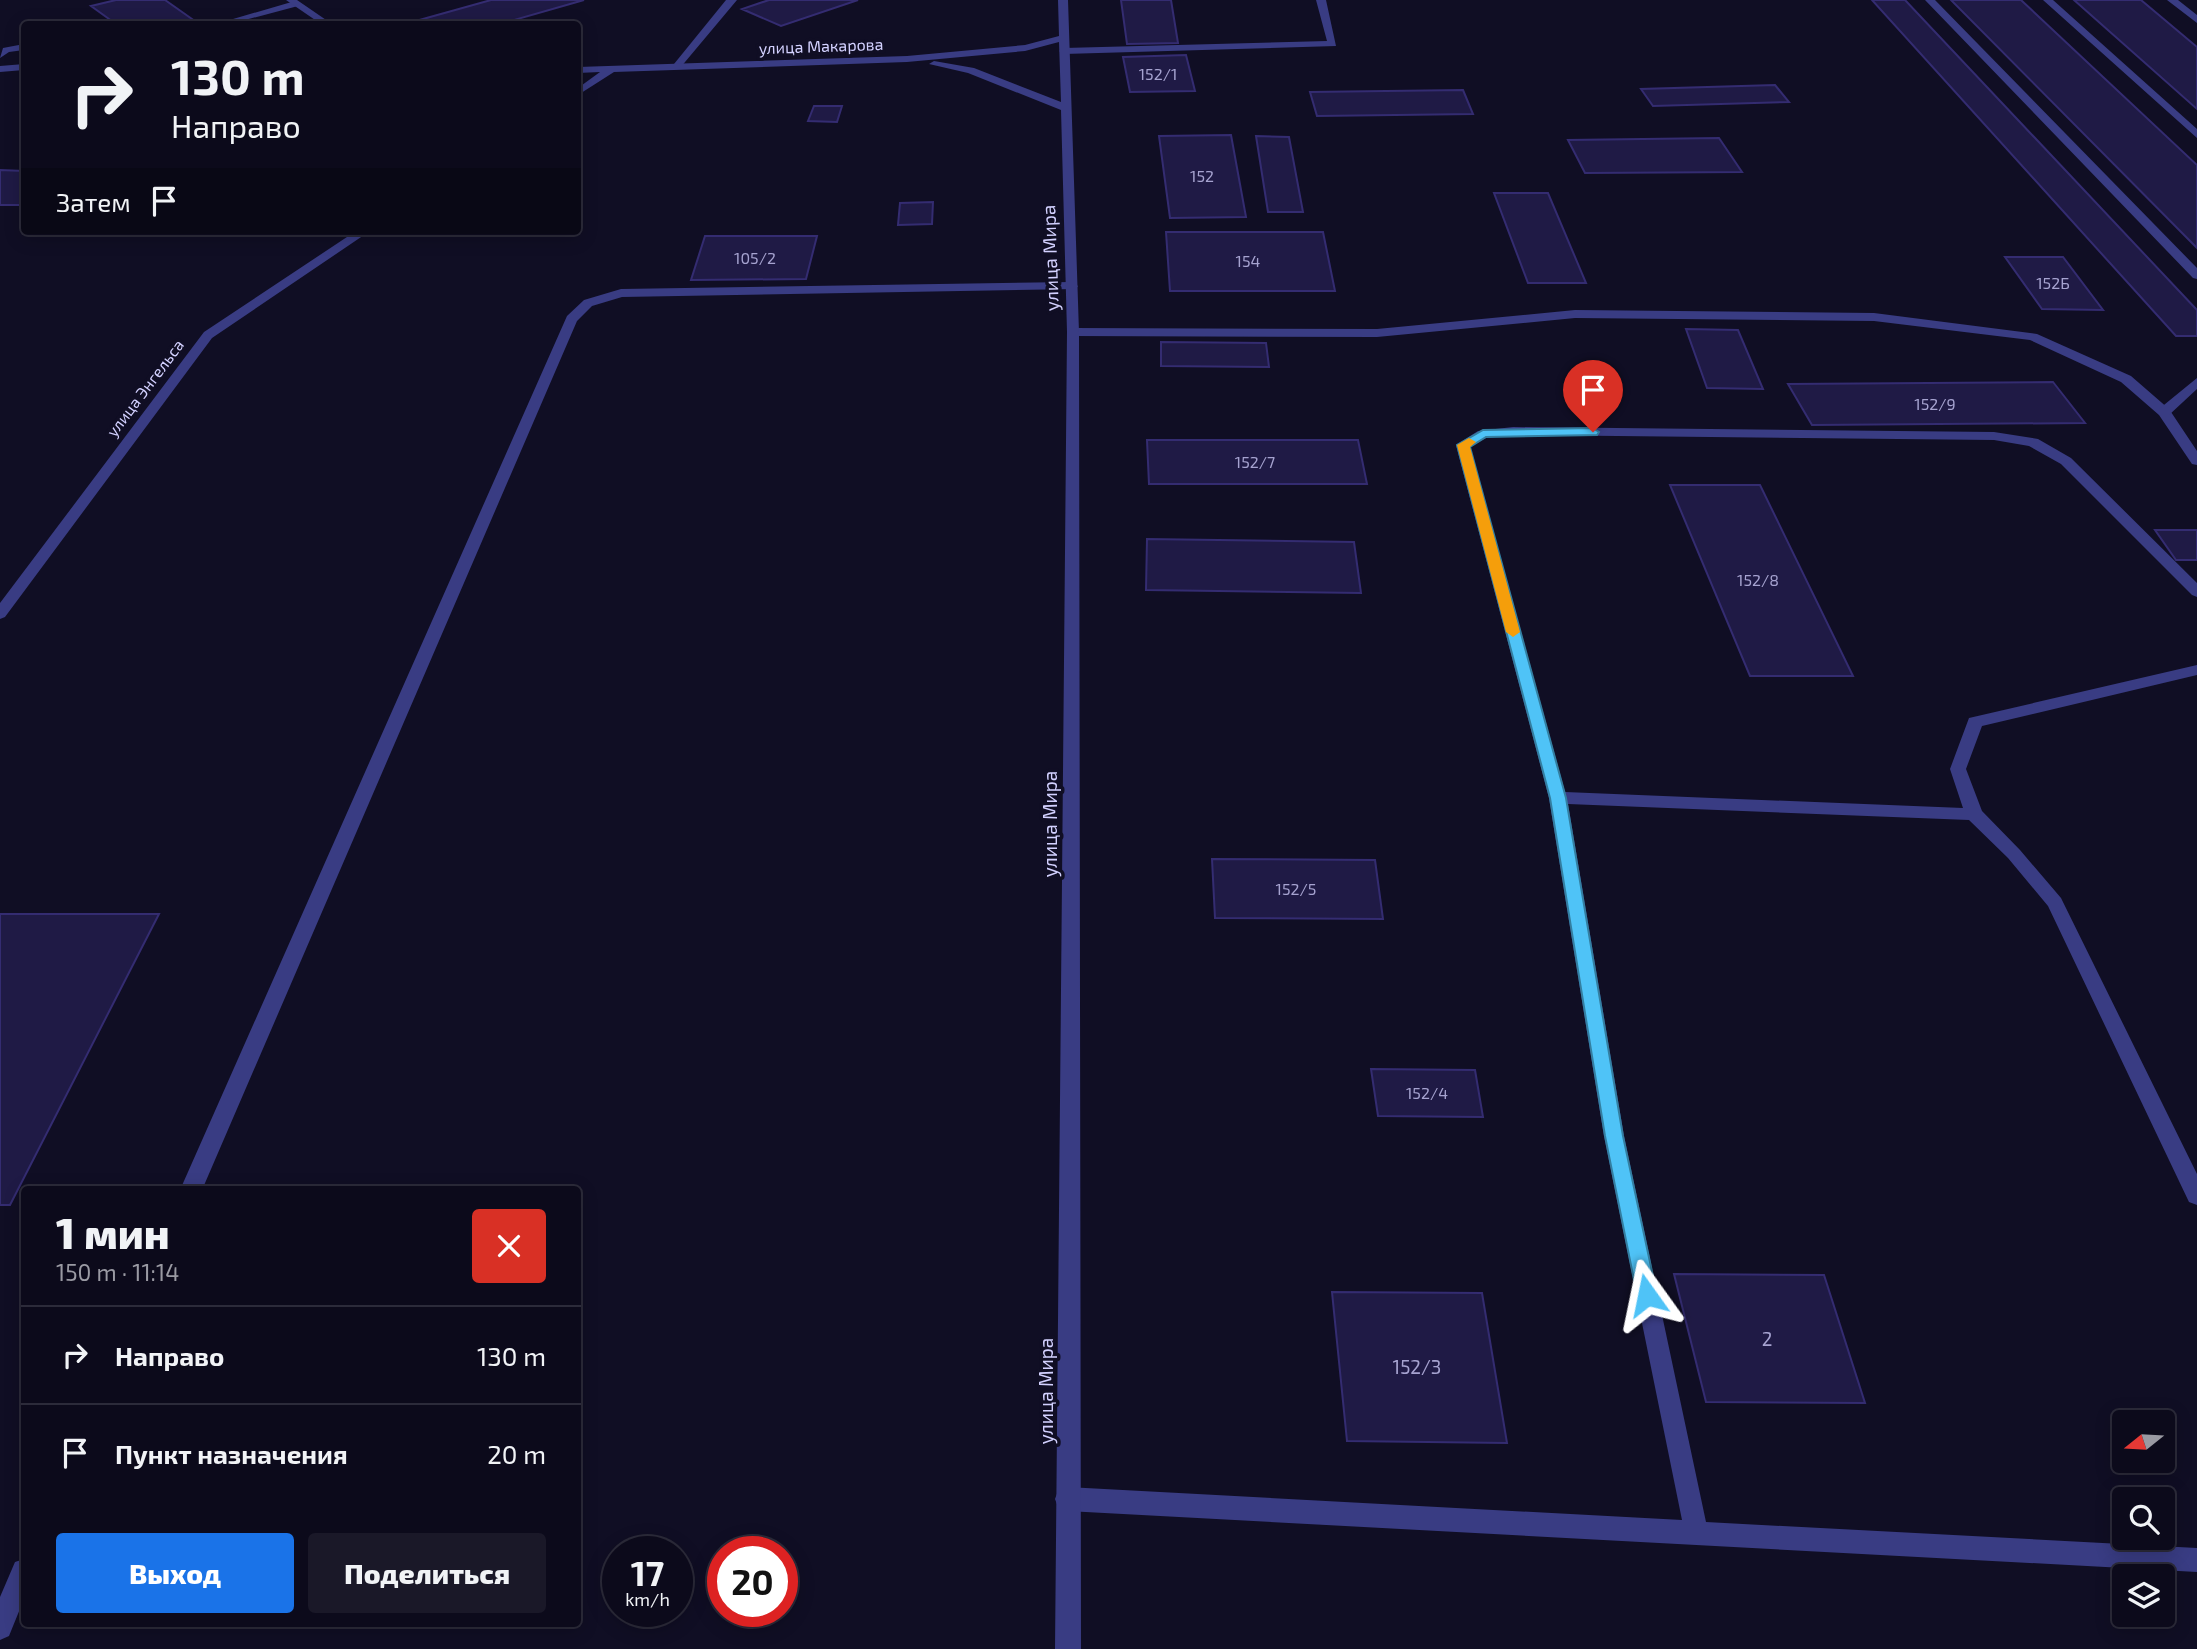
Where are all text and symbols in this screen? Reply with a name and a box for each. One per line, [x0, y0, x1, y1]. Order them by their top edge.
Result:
street label: улица Макарова [758, 34, 884, 58]
text: 130 m [171, 46, 305, 105]
icon: right [56, 49, 147, 140]
house number: 152/1 [1139, 64, 1177, 83]
text: Направо [171, 106, 301, 144]
house number: 152 [1190, 166, 1214, 185]
icon: arrive [145, 182, 183, 220]
text: Затем [56, 186, 131, 217]
street label: улица Мира [1036, 204, 1064, 312]
house number: 105/2 [734, 248, 776, 267]
house number: 154 [1236, 251, 1261, 270]
house number: 152Б [2036, 273, 2070, 292]
street label: улица Энгельса [102, 335, 188, 441]
pin [1563, 360, 1623, 432]
icon: arrive [1574, 371, 1612, 409]
house number: 152/9 [1914, 394, 1956, 413]
house number: 152/7 [1235, 452, 1275, 471]
house number: 152/8 [1737, 570, 1779, 589]
street label: улица Мира [1038, 771, 1062, 877]
house number: 152/5 [1276, 879, 1316, 898]
house number: 152/4 [1406, 1083, 1448, 1102]
text: 1 мин [56, 1207, 170, 1257]
button: close [472, 1209, 546, 1283]
text: 150 m · 11:14 [56, 1258, 179, 1286]
position arrow [1610, 1258, 1684, 1332]
house number: 2 [1762, 1327, 1772, 1350]
icon: right [56, 1336, 94, 1374]
street label: улица Мира [1034, 1338, 1058, 1444]
text: Направо [115, 1340, 224, 1371]
text: 130 m [477, 1340, 546, 1371]
house number: 152/3 [1393, 1355, 1441, 1378]
north arrow [2112, 1410, 2175, 1474]
map controls [2112, 1410, 2175, 1627]
icon: arrive [56, 1434, 94, 1472]
text: Пункт назначения [115, 1438, 348, 1469]
text: 20 m [487, 1438, 546, 1469]
button: search [2112, 1487, 2175, 1550]
button: Выход [56, 1533, 294, 1613]
button: Поделиться [308, 1533, 546, 1613]
speed limit sign: 20 [707, 1536, 798, 1627]
text: 17 [631, 1551, 664, 1593]
button: layers [2112, 1564, 2175, 1627]
text: km/h [625, 1588, 670, 1610]

